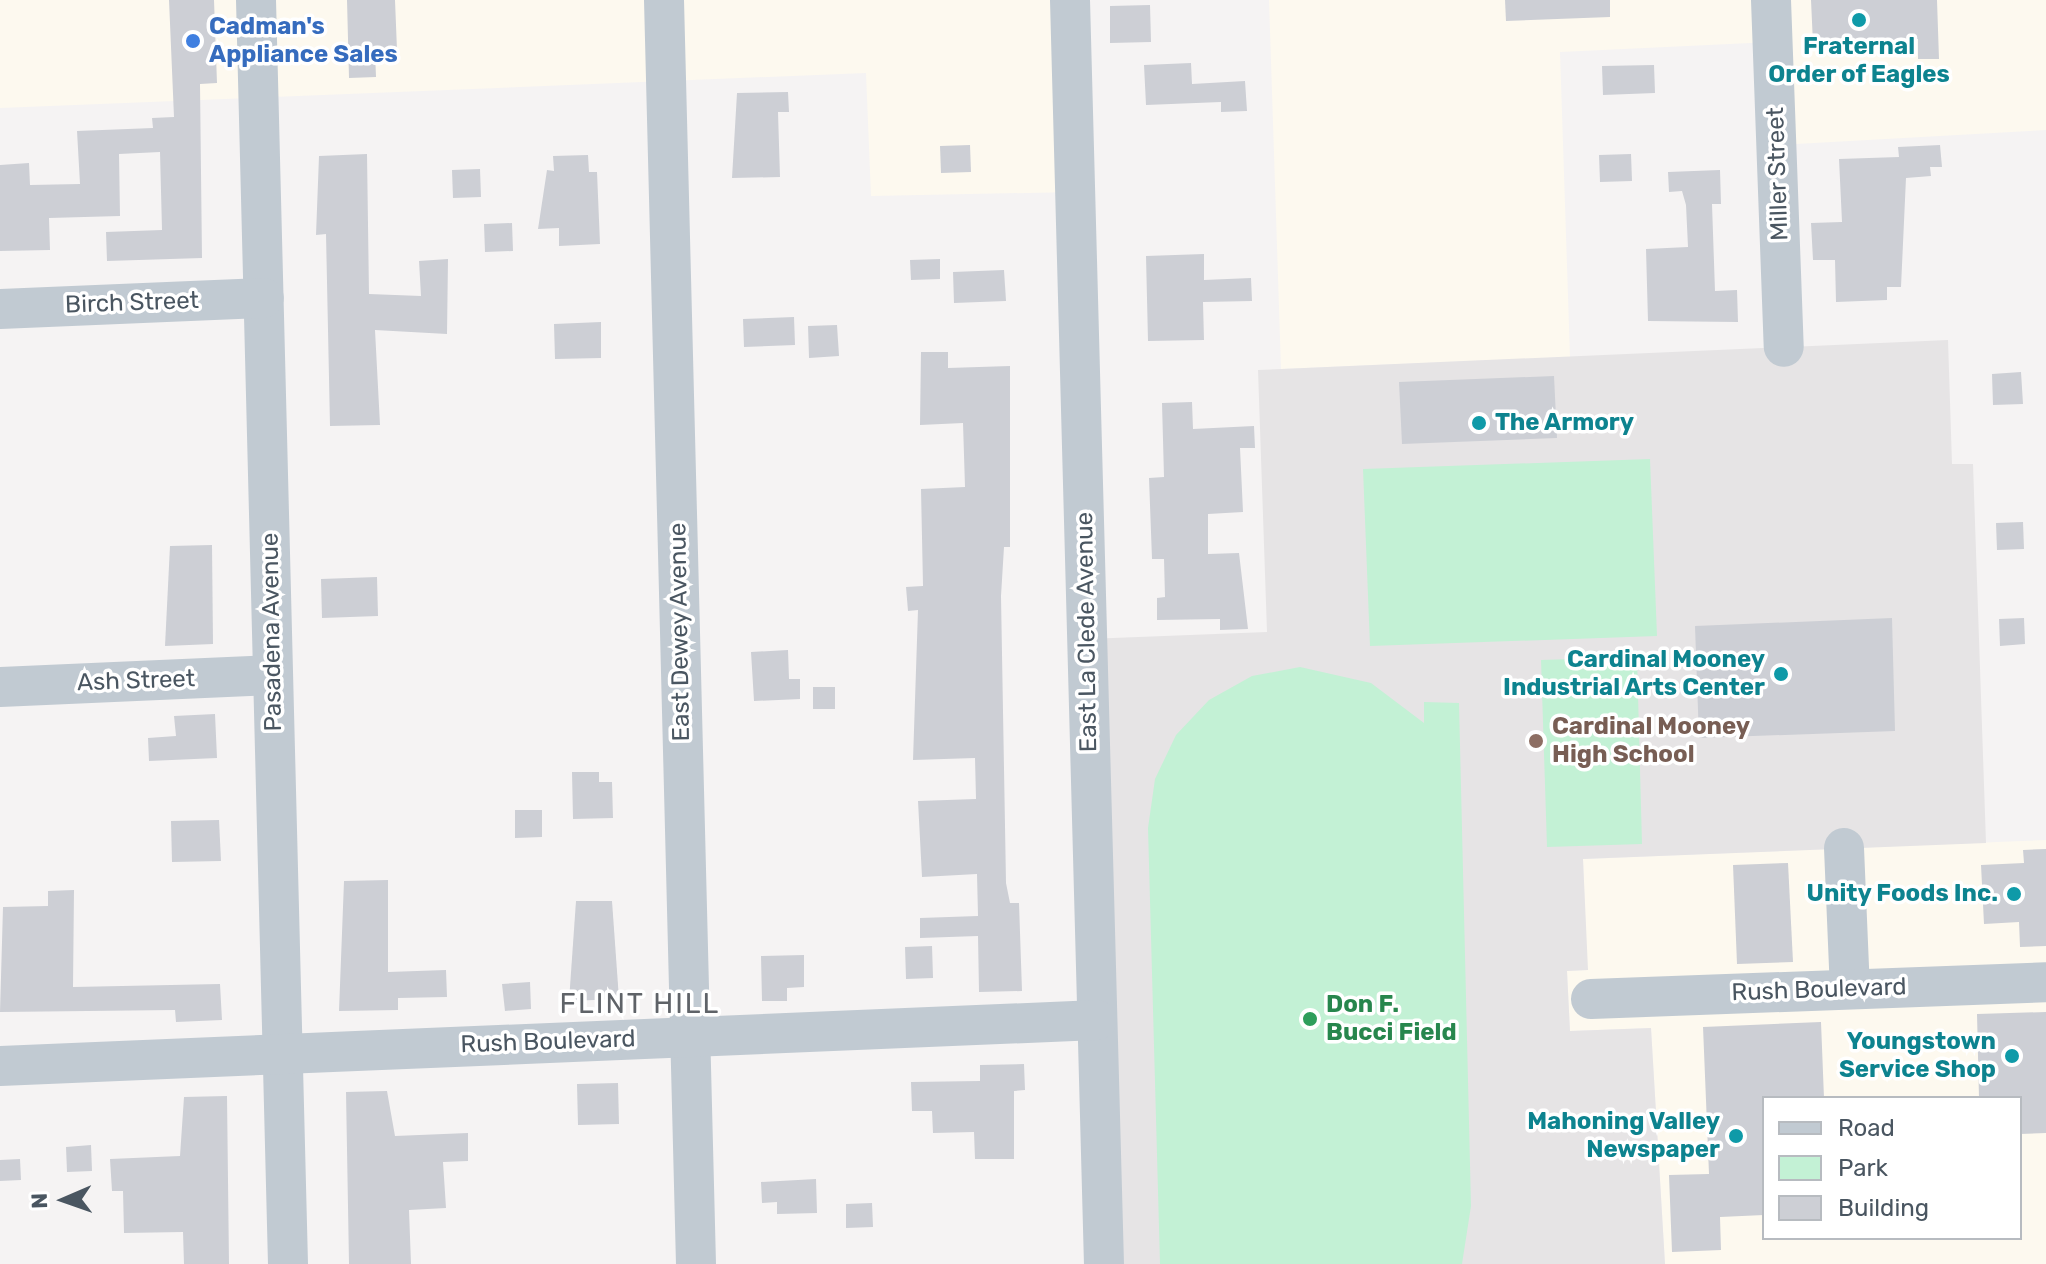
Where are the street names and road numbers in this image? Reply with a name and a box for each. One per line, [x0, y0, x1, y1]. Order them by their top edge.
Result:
street label: Miller Street [1761, 106, 1795, 242]
street label: Birch Street [65, 286, 199, 320]
street label: East La Clede Avenue [1071, 511, 1103, 753]
street label: East Dewey Avenue [664, 522, 696, 742]
street label: Pasadena Avenue [256, 532, 288, 732]
street label: Ash Street [76, 665, 196, 697]
street label: Rush Boulevard [1731, 973, 1907, 1007]
street label: Rush Boulevard [460, 1025, 636, 1059]

